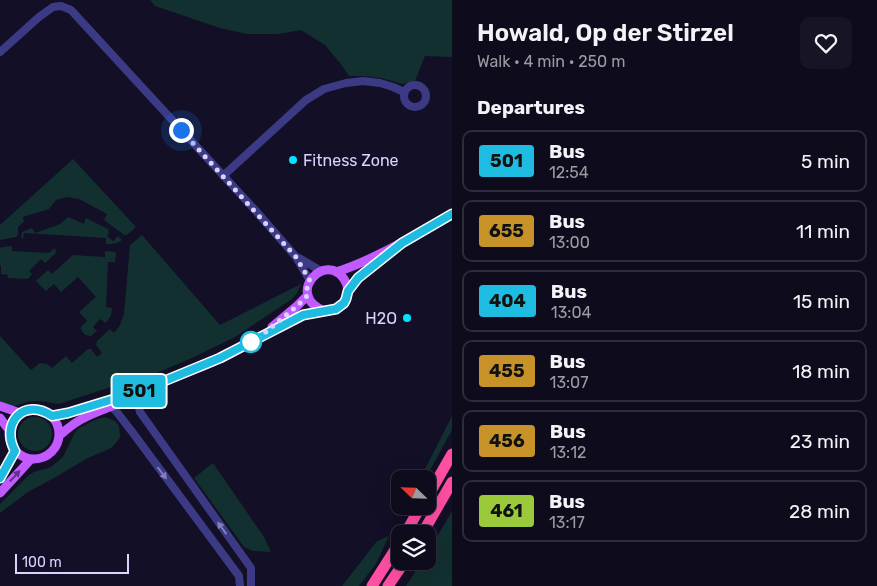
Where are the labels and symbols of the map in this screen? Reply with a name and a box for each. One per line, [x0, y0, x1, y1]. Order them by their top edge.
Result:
your location [169, 118, 194, 143]
place label: Fitness Zone [303, 151, 399, 170]
marker: Fitness Zone [287, 154, 299, 166]
place label: H2O [365, 309, 397, 328]
marker: H2O [401, 312, 413, 324]
unlabelled marker [240, 331, 262, 353]
line badge: 501 [110, 375, 168, 407]
one-way arrow [157, 466, 167, 480]
one-way arrow [9, 470, 21, 482]
north arrow [391, 470, 436, 515]
one-way arrow [217, 521, 227, 535]
scale bar [15, 551, 129, 574]

